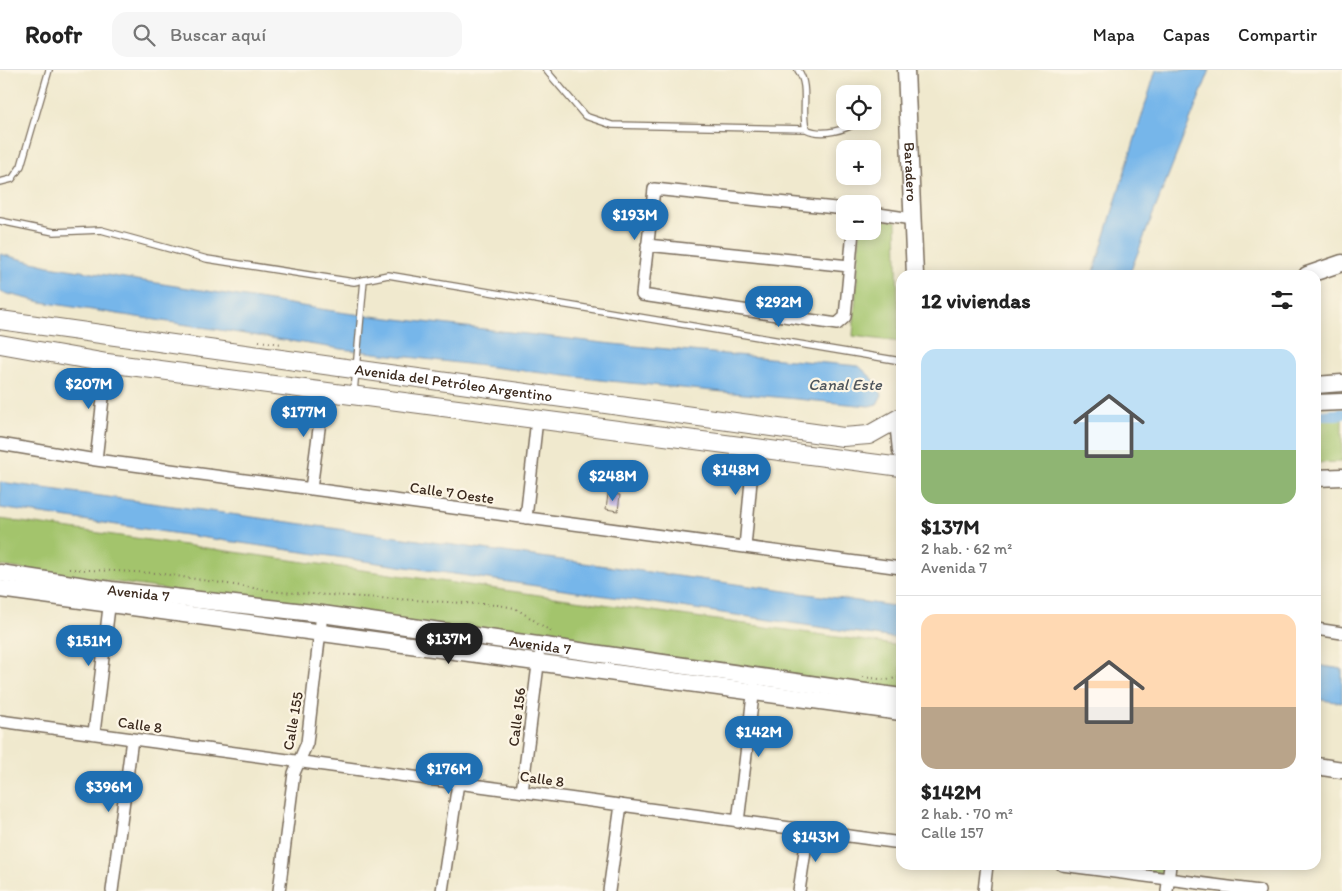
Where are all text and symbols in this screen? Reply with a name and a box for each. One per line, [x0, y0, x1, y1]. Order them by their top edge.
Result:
search box [112, 12, 462, 57]
text: Roofr [25, 20, 82, 49]
icon: search [130, 21, 158, 49]
text: Buscar aquí [170, 23, 266, 46]
text: Mapa [1093, 24, 1135, 46]
text: Capas [1163, 24, 1210, 46]
text: Compartir [1238, 24, 1317, 46]
map controls [836, 85, 881, 240]
button: locate [836, 85, 881, 130]
button: + [836, 140, 881, 185]
street label: Baradero [900, 142, 921, 202]
button: − [836, 195, 881, 240]
pin: $193M [600, 198, 670, 241]
text: $193M [612, 205, 658, 224]
pin: $292M [744, 286, 814, 328]
icon: filters [1268, 286, 1296, 314]
text: 12 viviendas [921, 288, 1031, 313]
text: $292M [756, 292, 802, 311]
street label: Avenida del Petróleo Argentino [354, 360, 554, 406]
pin: $207M [54, 368, 124, 410]
text: $207M [66, 374, 112, 393]
water label: Canal Este [808, 375, 883, 394]
icon: home [1064, 381, 1154, 471]
pin: $177M [269, 396, 339, 438]
text: $177M [282, 402, 326, 421]
pin: $148M [701, 454, 771, 496]
pin: $248M [578, 460, 648, 502]
text: $148M [713, 460, 759, 479]
text: $248M [589, 466, 637, 485]
street label: Calle 7 Oeste [409, 478, 495, 508]
text: $137M [921, 514, 980, 539]
text: 2 hab. · 62 m² [921, 539, 1012, 558]
text: Avenida 7 [921, 558, 987, 577]
street label: Avenida 7 [107, 581, 171, 606]
pin: $137M [414, 622, 484, 665]
pin: $151M [54, 624, 124, 667]
text: $137M [427, 629, 471, 648]
text: $151M [67, 631, 111, 650]
street label: Avenida 7 [508, 632, 573, 659]
icon: home [1064, 647, 1154, 737]
street label: Calle 156 [504, 686, 530, 747]
street label: Calle 155 [279, 690, 307, 752]
street label: Calle 8 [117, 713, 163, 737]
pin: $142M [724, 716, 794, 758]
text: $142M [736, 722, 782, 741]
pin: $176M [414, 752, 484, 795]
text: $176M [427, 759, 471, 778]
street label: Calle 8 [519, 767, 565, 791]
pin: $396M [74, 770, 144, 813]
text: $396M [86, 777, 132, 796]
text: $142M [921, 779, 982, 804]
text: 2 hab. · 70 m² [921, 804, 1013, 823]
pin: $143M [781, 820, 851, 863]
text: Calle 157 [921, 823, 984, 842]
text: $143M [793, 827, 839, 846]

